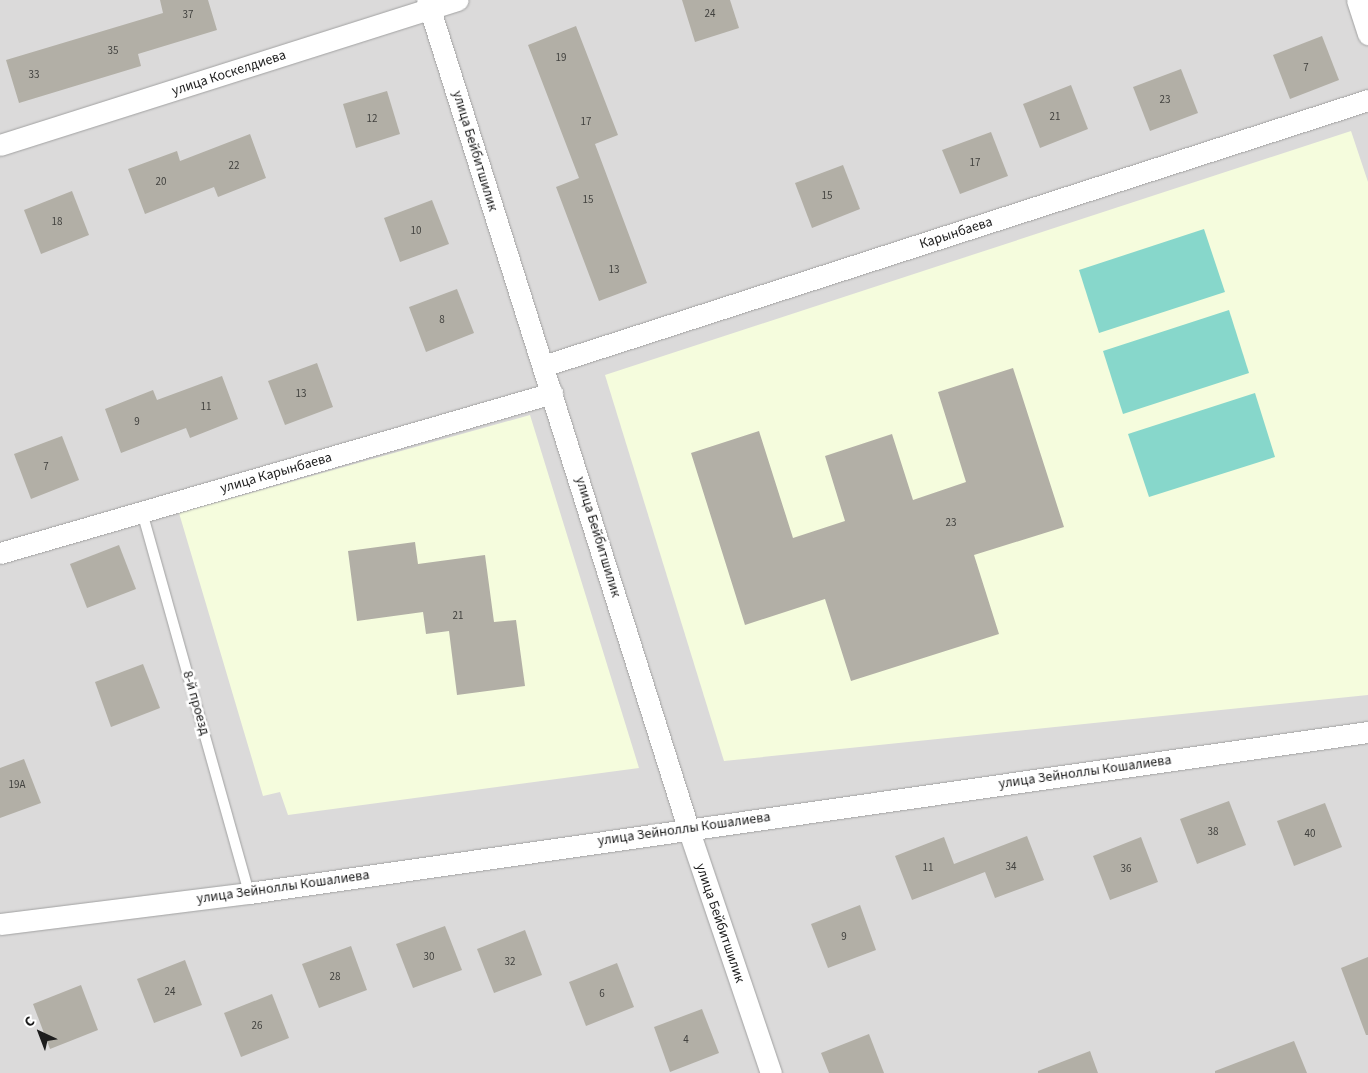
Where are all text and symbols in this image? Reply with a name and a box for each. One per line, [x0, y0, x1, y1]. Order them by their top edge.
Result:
house number: 24 [705, 7, 715, 21]
house number: 37 [183, 8, 193, 22]
house number: 35 [108, 44, 118, 58]
street label: улица Коскелдиева [170, 47, 288, 99]
house number: 19 [556, 51, 566, 65]
house number: 7 [1303, 61, 1309, 75]
house number: 33 [29, 68, 39, 82]
street label: улица Бейбитшилик [449, 89, 501, 213]
house number: 23 [1160, 93, 1170, 107]
house number: 21 [1050, 110, 1060, 124]
house number: 12 [367, 112, 377, 126]
house number: 17 [581, 115, 591, 129]
house number: 17 [970, 156, 980, 170]
house number: 22 [229, 159, 239, 173]
house number: 20 [156, 175, 166, 189]
house number: 15 [822, 189, 832, 203]
house number: 15 [583, 193, 593, 207]
street label: Карынбаева [917, 213, 995, 253]
house number: 18 [52, 215, 62, 229]
house number: 10 [411, 224, 421, 238]
house number: 13 [609, 263, 619, 277]
house number: 8 [439, 313, 445, 327]
house number: 13 [296, 387, 306, 401]
house number: 11 [201, 400, 211, 414]
house number: 9 [134, 415, 140, 429]
street label: улица Карынбаева [218, 449, 334, 497]
house number: 7 [43, 460, 49, 474]
street label: улица Бейбитшилик [572, 475, 624, 599]
house number: 23 [946, 516, 956, 530]
house number: 21 [453, 609, 463, 623]
street label: 8-й проезд [179, 669, 213, 737]
street label: улица Зейноллы Кошалиева [998, 752, 1172, 792]
house number: 19А [9, 778, 25, 792]
street label: улица Зейноллы Кошалиева [597, 809, 771, 849]
house number: 38 [1208, 825, 1218, 839]
house number: 40 [1305, 827, 1315, 841]
house number: 34 [1006, 860, 1016, 874]
street label: улица Бейбитшилик [692, 861, 748, 985]
house number: 11 [923, 861, 933, 875]
house number: 36 [1121, 862, 1131, 876]
street label: улица Зейноллы Кошалиева [196, 867, 370, 907]
house number: 9 [841, 930, 847, 944]
house number: 30 [424, 950, 434, 964]
house number: 32 [505, 955, 515, 969]
house number: 28 [330, 970, 340, 984]
house number: 24 [165, 985, 175, 999]
house number: 6 [599, 987, 605, 1001]
north arrow [15, 1008, 65, 1058]
text: С [20, 1012, 40, 1032]
house number: 26 [252, 1019, 262, 1033]
house number: 4 [683, 1033, 689, 1047]

